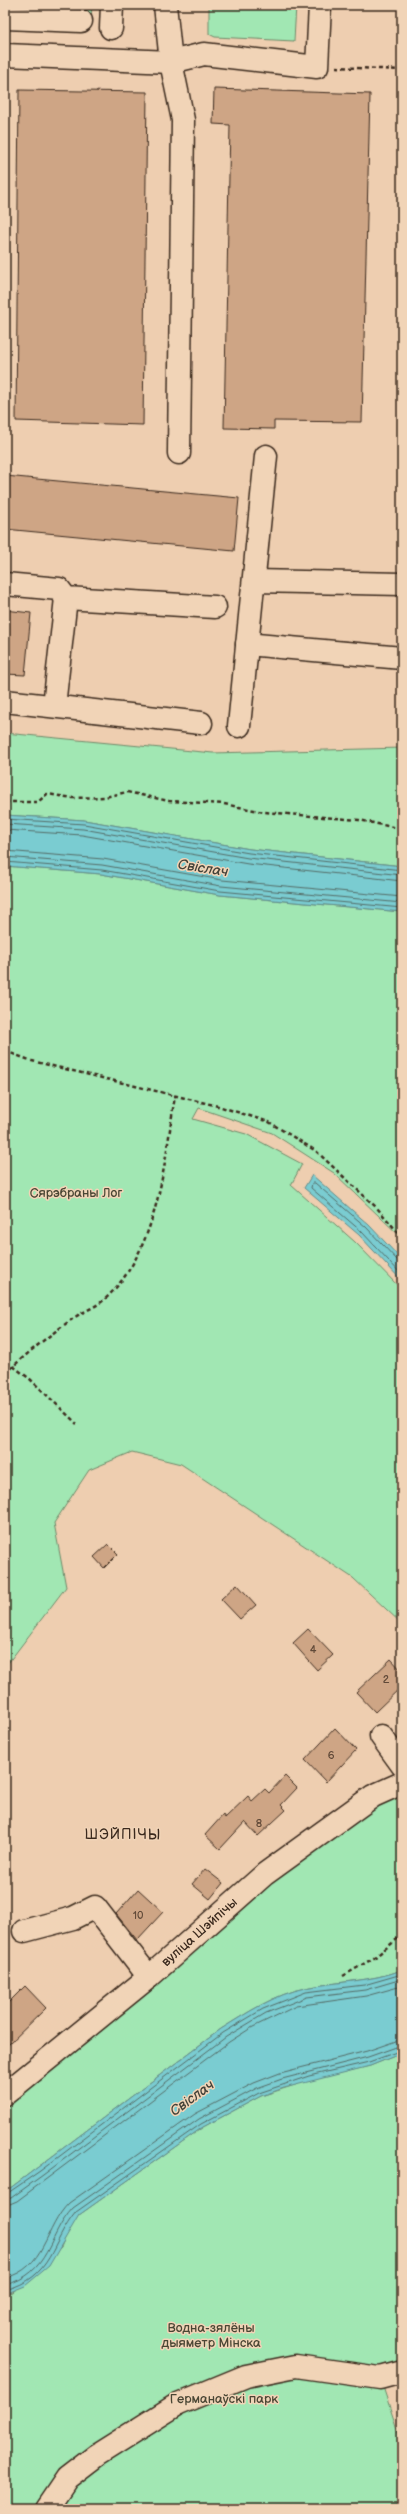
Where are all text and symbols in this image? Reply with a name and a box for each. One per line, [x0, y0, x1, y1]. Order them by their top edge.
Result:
water label: Свіслач [177, 856, 229, 880]
park label: Сярэбраны Лог [30, 1185, 122, 1201]
house number: 4 [310, 1643, 317, 1656]
house number: 2 [383, 1673, 390, 1686]
house number: 6 [328, 1749, 335, 1762]
house number: 8 [256, 1817, 262, 1830]
district label: ШЭЙПІЧЫ [85, 1826, 161, 1843]
street label: вуліца Шэйпічы [158, 1894, 241, 1970]
house number: 10 [133, 1909, 144, 1922]
water label: Свіслач [167, 2076, 217, 2120]
park label: Водна-зялёны дыяметр Мінска [161, 2320, 261, 2351]
park label: Германаўскі парк [170, 2391, 278, 2407]

